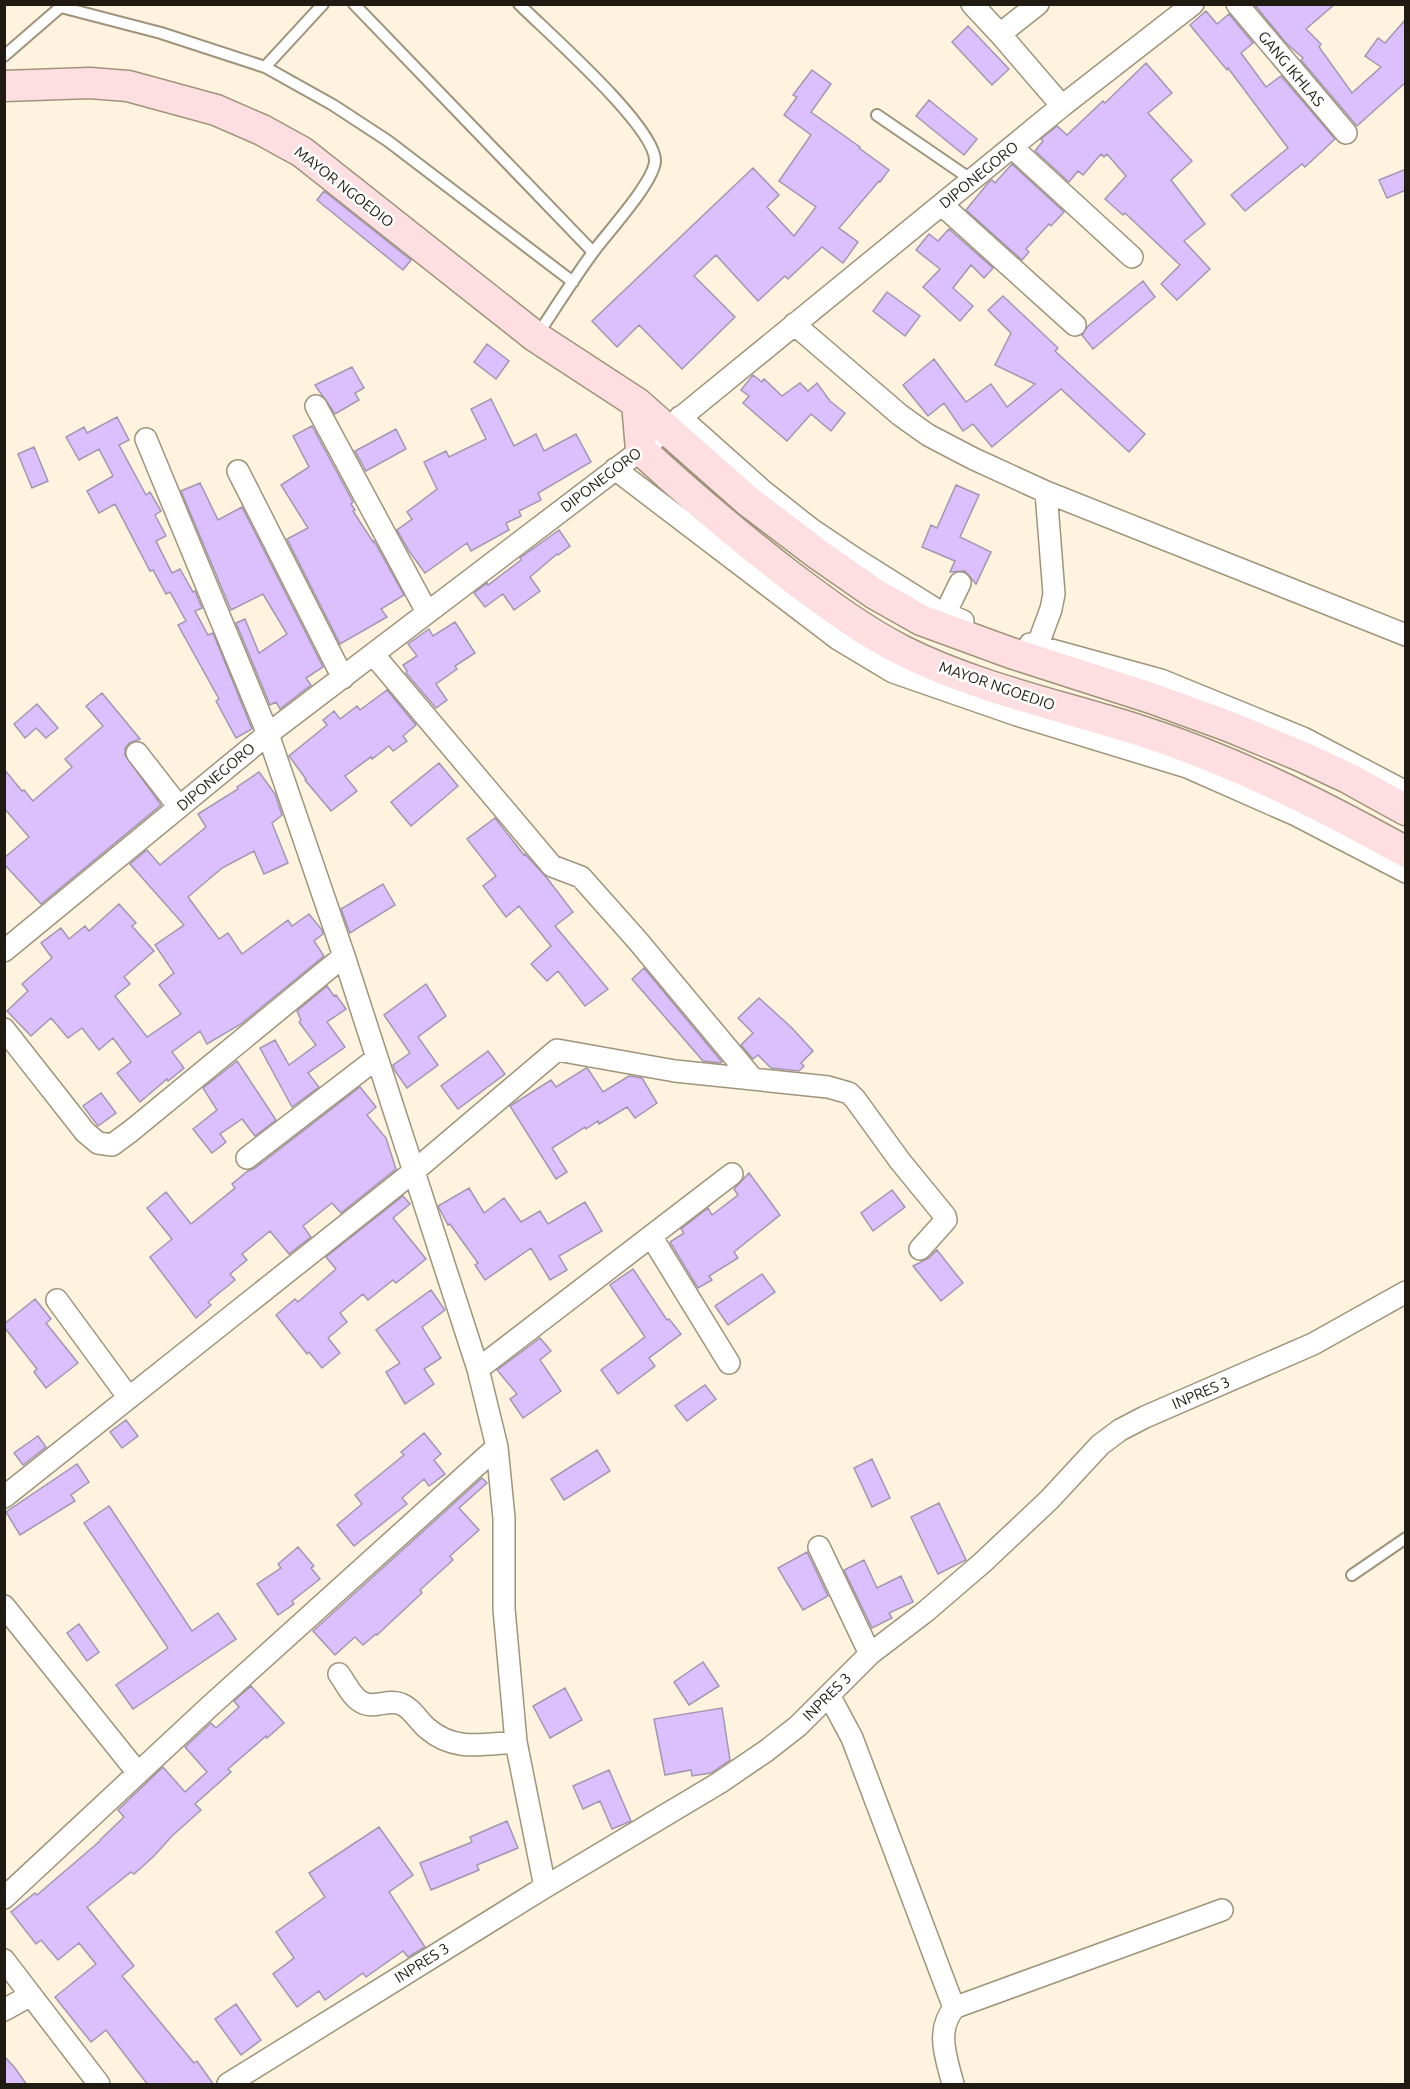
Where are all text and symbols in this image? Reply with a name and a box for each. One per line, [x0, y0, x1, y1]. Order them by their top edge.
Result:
street label: GANG IKHLAS [1255, 28, 1328, 110]
street label: DIPONEGORO [936, 138, 1022, 212]
street label: MAYOR NGOEDIO [291, 143, 397, 231]
street label: DIPONEGORO [557, 444, 644, 515]
street label: MAYOR NGOEDIO [937, 658, 1057, 713]
street label: DIPONEGORO [173, 739, 258, 814]
street label: INPRES 3 [1169, 1373, 1232, 1412]
street label: INPRES 3 [799, 1669, 854, 1724]
street label: INPRES 3 [391, 1939, 452, 1986]

